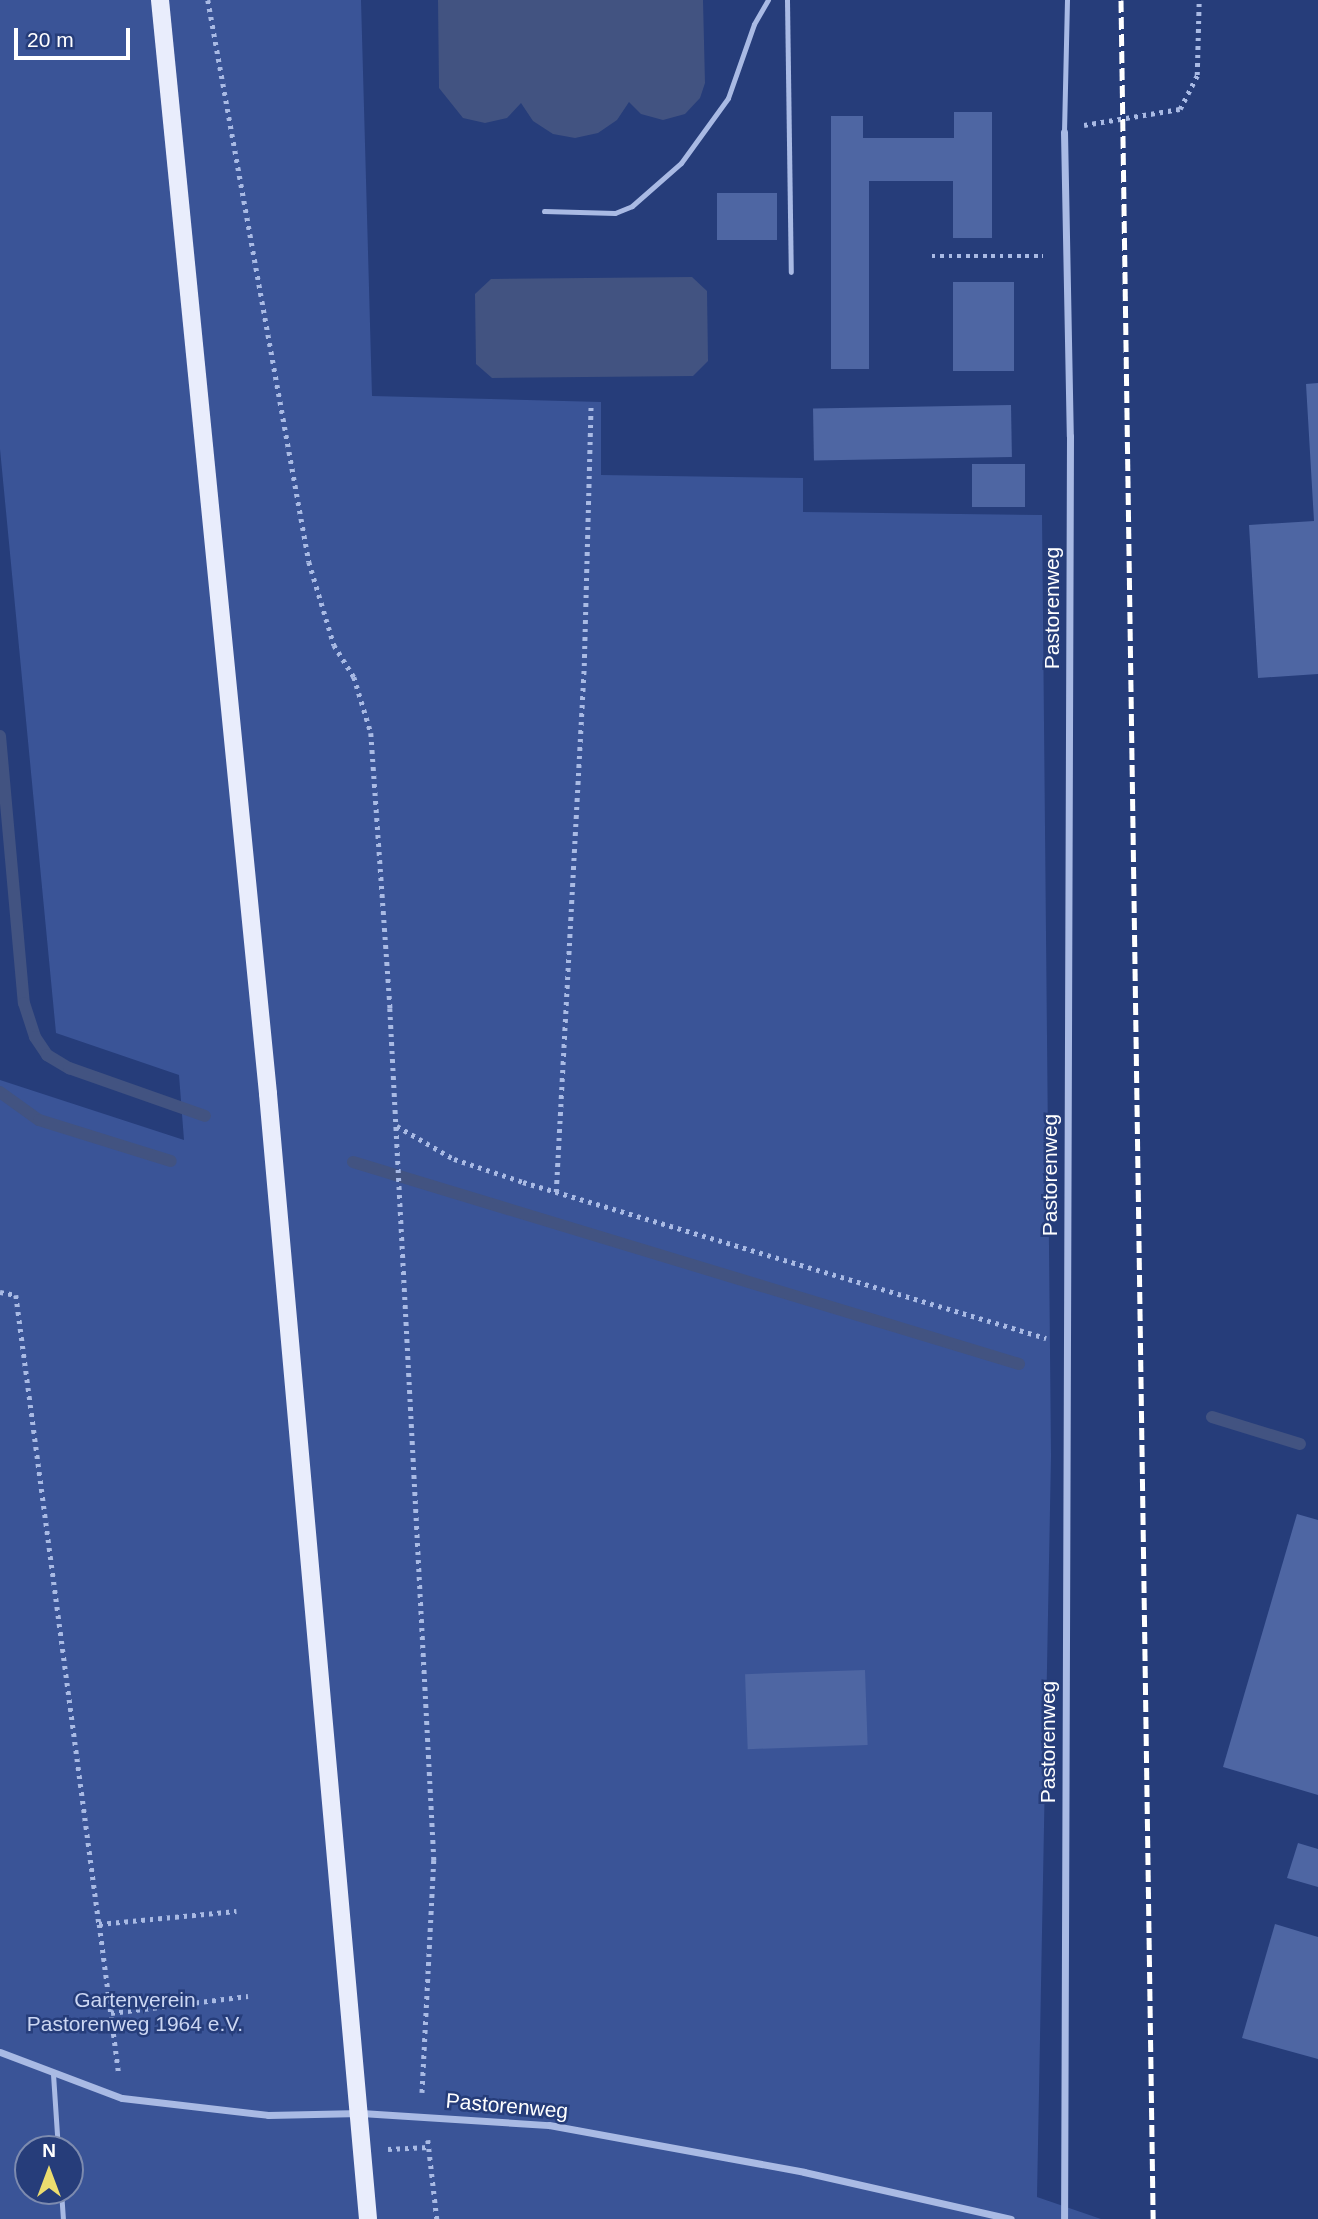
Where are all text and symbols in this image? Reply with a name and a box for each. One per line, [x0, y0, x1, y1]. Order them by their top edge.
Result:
scale bar [18, 14, 133, 58]
text: 20 m [27, 28, 74, 51]
street label: Pastorenweg [1039, 547, 1065, 669]
street label: Pastorenweg [1037, 1114, 1063, 1236]
street label: Pastorenweg [1035, 1681, 1061, 1803]
park label: Gartenverein Pastorenweg 1964 e.V. [27, 1987, 243, 2037]
street label: Pastorenweg [445, 2088, 569, 2124]
north arrow [14, 2135, 84, 2205]
text: N [42, 2140, 56, 2161]

